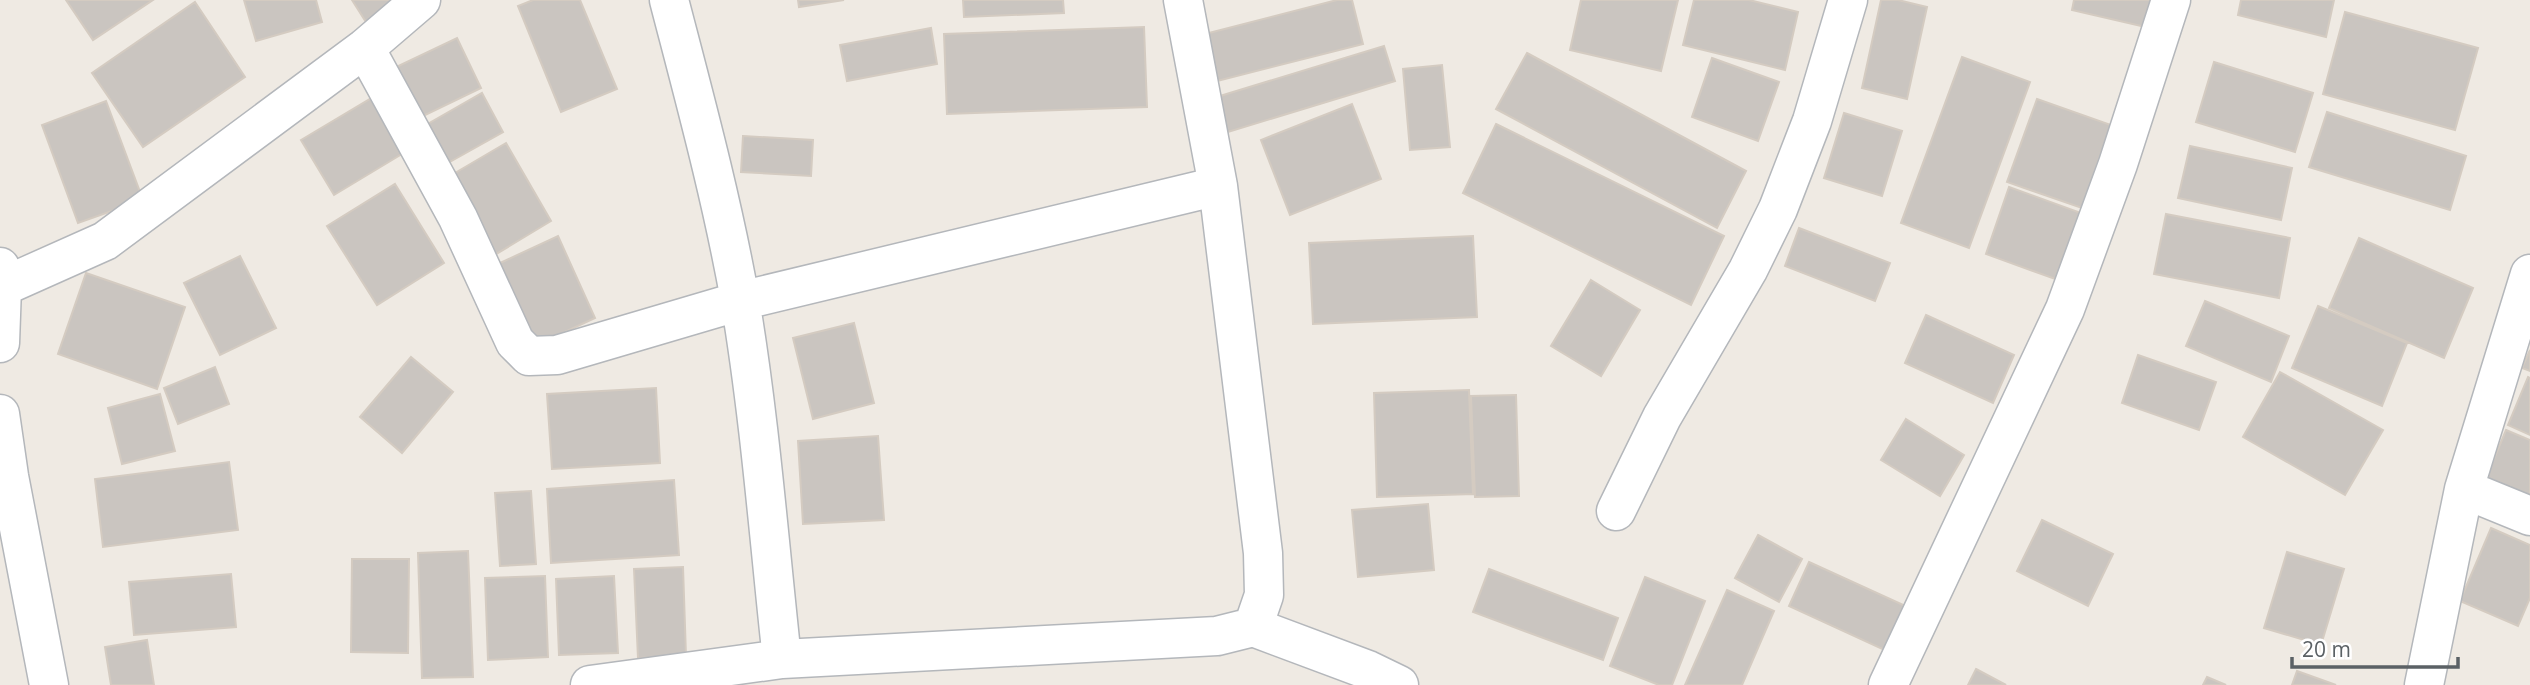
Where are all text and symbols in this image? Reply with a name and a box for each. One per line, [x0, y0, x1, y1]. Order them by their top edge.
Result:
scale bar [2292, 626, 2458, 670]
text: 20 m [2302, 635, 2351, 663]

